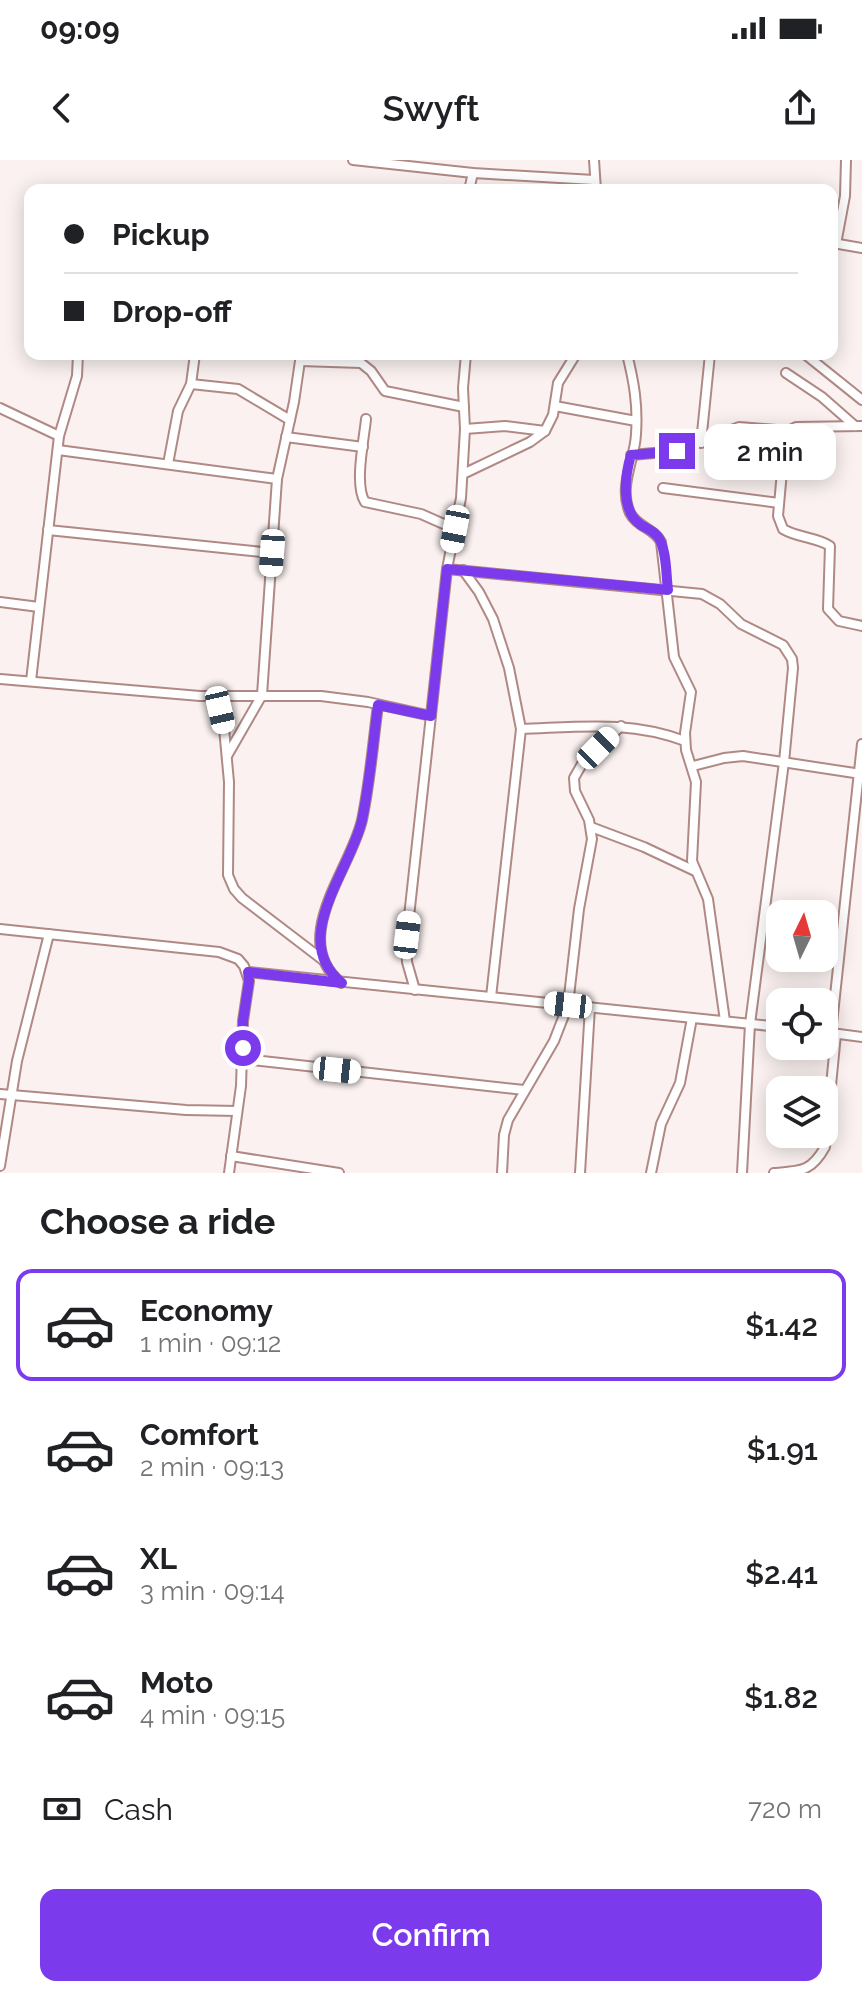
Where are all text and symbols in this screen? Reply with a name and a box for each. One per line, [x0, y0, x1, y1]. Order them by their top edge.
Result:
text: 09:09 [40, 11, 120, 46]
icon: back [40, 86, 84, 130]
icon: share [778, 86, 822, 130]
text: Swyft [383, 87, 479, 129]
text: Pickup [112, 217, 210, 252]
text: Drop-off [112, 294, 232, 329]
callout: 2 min [705, 423, 837, 479]
route end [659, 433, 695, 469]
text: 2 min [737, 437, 803, 467]
car [439, 503, 471, 555]
car [258, 528, 286, 578]
car [203, 684, 237, 736]
car [573, 723, 623, 773]
north arrow [766, 900, 838, 972]
map controls [766, 900, 838, 1148]
car [392, 910, 422, 960]
button: locate [766, 988, 838, 1060]
car [543, 991, 593, 1019]
route start [225, 1030, 261, 1066]
car [312, 1056, 362, 1084]
button: layers [766, 1076, 838, 1148]
text: Choose a ride [40, 1200, 275, 1242]
icon: car [44, 1289, 116, 1361]
text: Economy [140, 1293, 273, 1328]
text: $1.42 [745, 1308, 818, 1343]
text: 1 min · 09:12 [140, 1328, 281, 1358]
icon: car [44, 1413, 116, 1485]
text: Comfort [140, 1417, 259, 1452]
text: $1.91 [747, 1432, 818, 1467]
text: 2 min · 09:13 [140, 1452, 284, 1482]
icon: car [44, 1537, 116, 1609]
text: XL [140, 1541, 177, 1576]
text: $2.41 [745, 1556, 818, 1591]
text: 3 min · 09:14 [140, 1576, 285, 1606]
icon: car [44, 1661, 116, 1733]
text: Moto [140, 1665, 213, 1700]
text: $1.82 [744, 1680, 818, 1715]
text: 4 min · 09:15 [140, 1700, 285, 1730]
icon: cash [40, 1787, 84, 1831]
text: Cash [104, 1792, 173, 1827]
text: 720 m [748, 1794, 822, 1824]
button: Confirm [40, 1889, 822, 1981]

